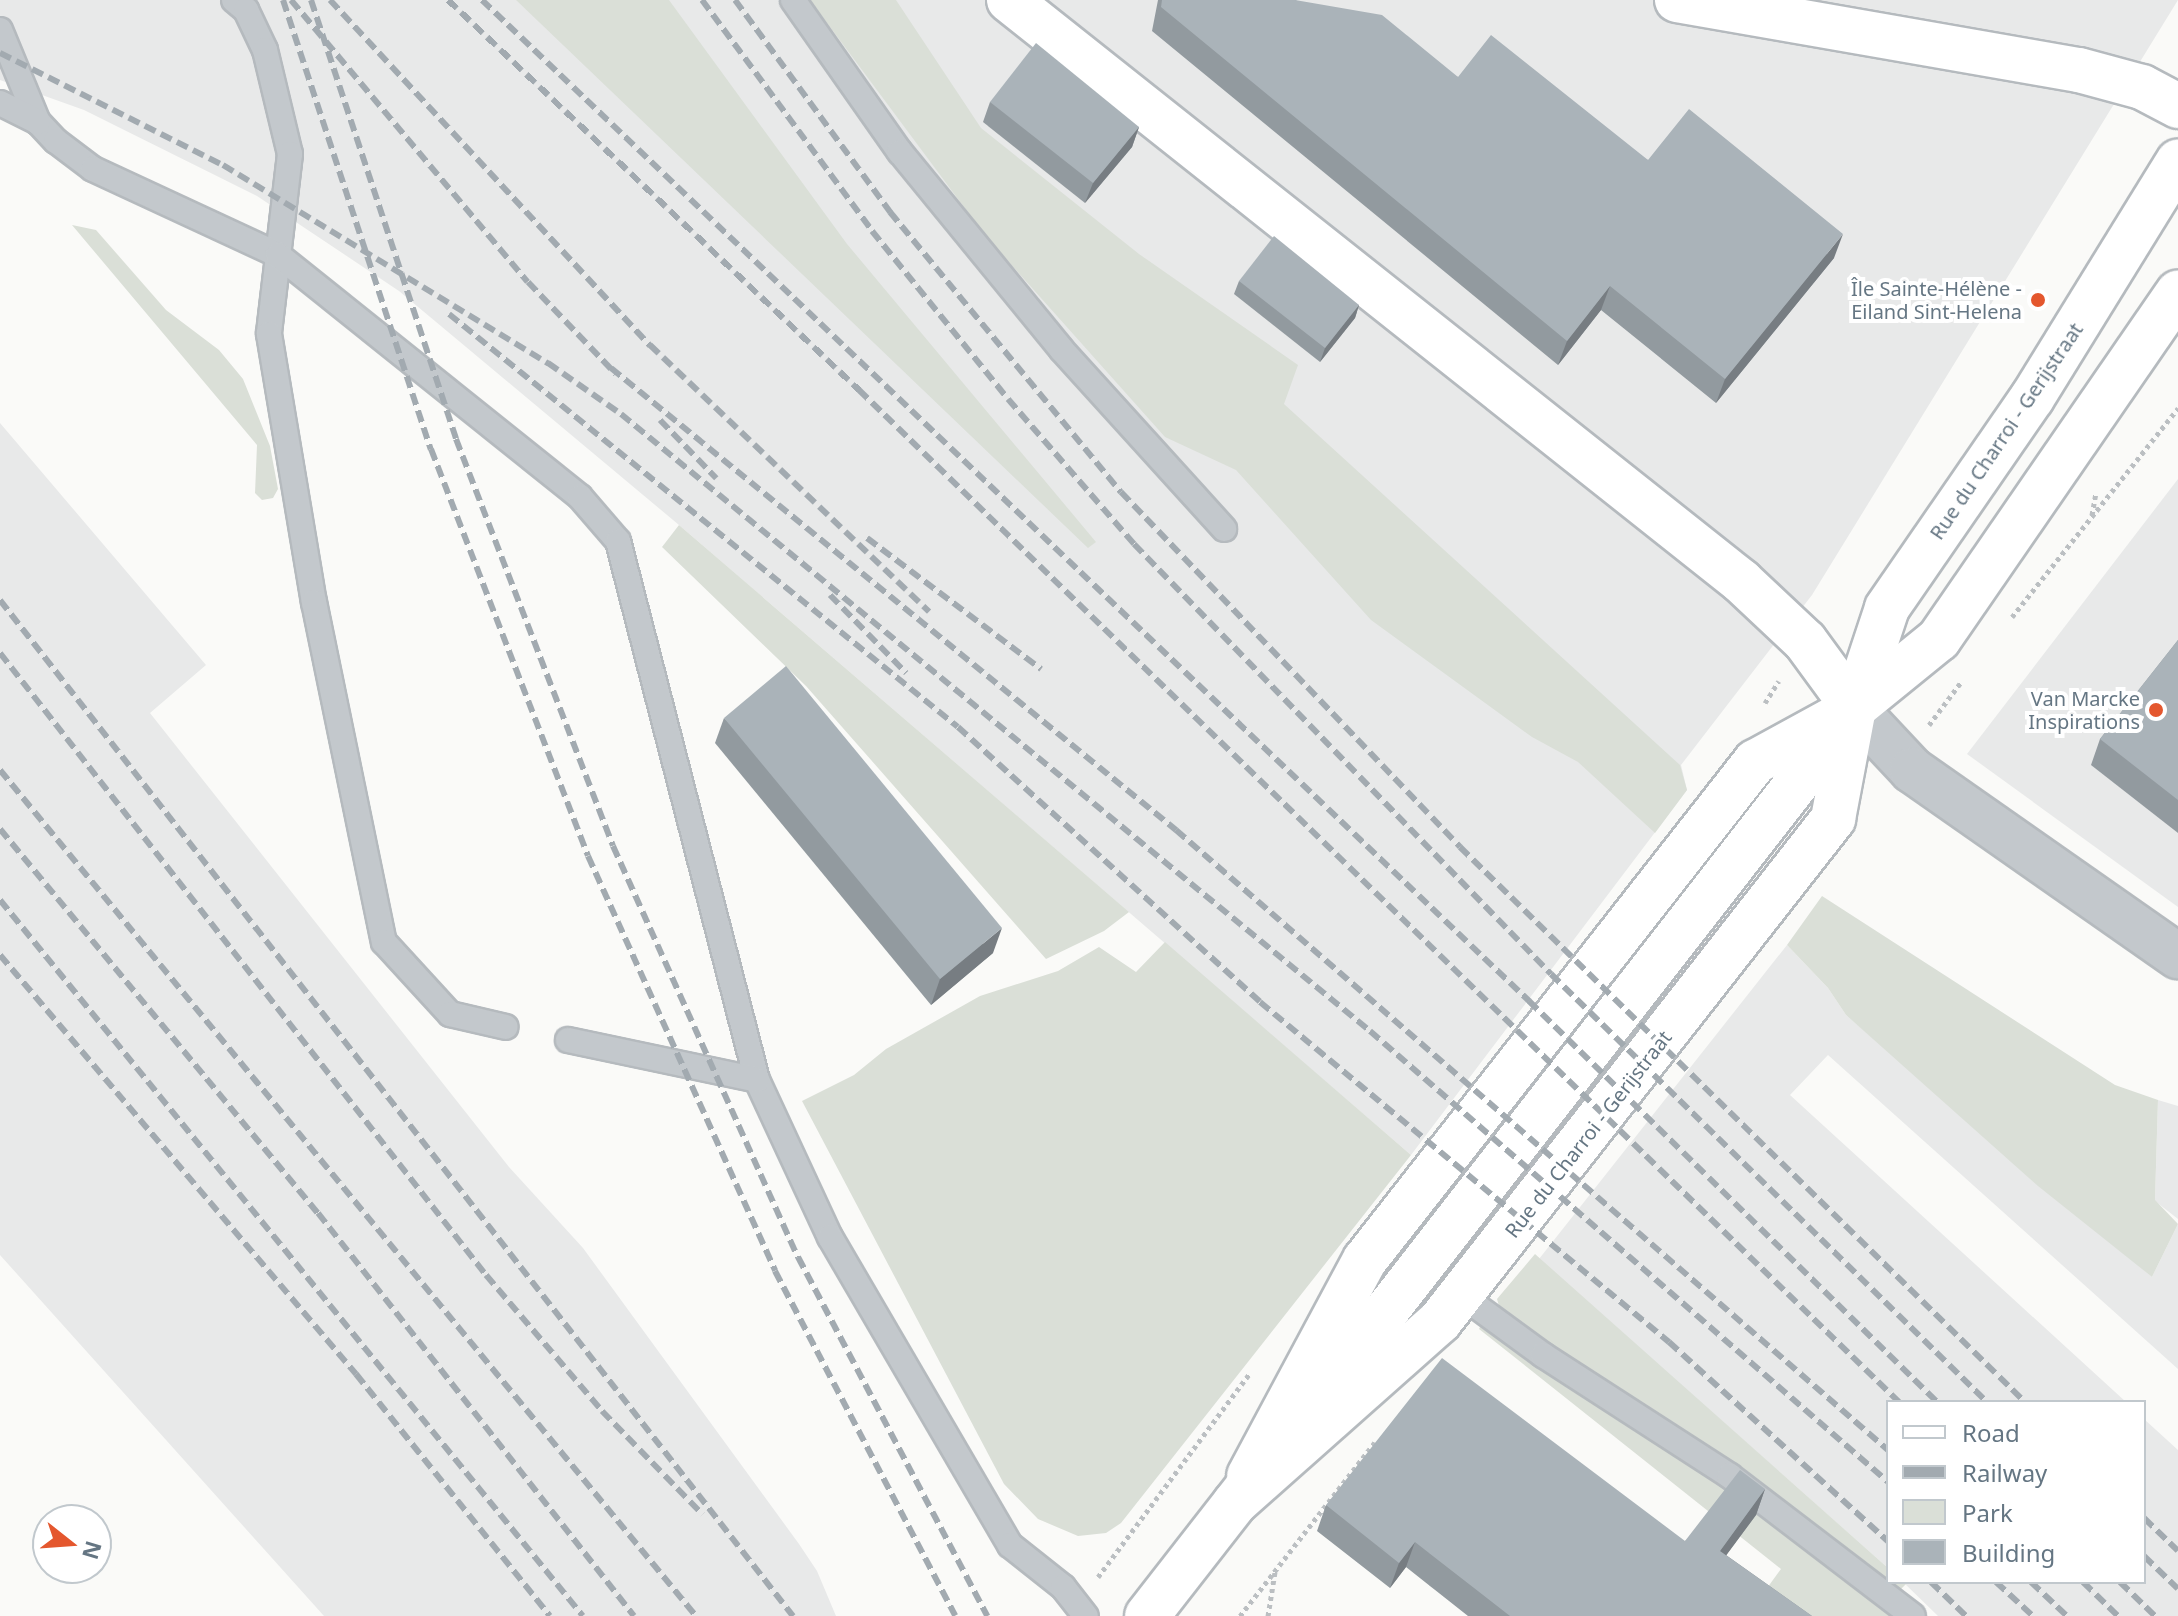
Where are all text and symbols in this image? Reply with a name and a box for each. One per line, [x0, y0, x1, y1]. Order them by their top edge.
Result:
place label: Île Sainte-Hélène - Eiland Sint-Helena [1851, 276, 2022, 323]
marker: Île Sainte-Hélène - Eiland Sint-Helena [2029, 291, 2047, 309]
street label: Rue du Charroi - Gerijstraat [1924, 318, 2088, 544]
place label: Van Marcke Inspirations [2028, 686, 2140, 733]
marker: Van Marcke Inspirations [2147, 701, 2165, 719]
street label: Rue du Charroi - Gerijstraat [1500, 1026, 1676, 1242]
legend [1886, 1400, 2146, 1584]
text: Road [1962, 1416, 2020, 1449]
text: Railway [1962, 1456, 2047, 1489]
text: Park [1962, 1496, 2013, 1529]
north arrow [32, 1504, 112, 1584]
text: Building [1962, 1536, 2055, 1569]
text: N [76, 1537, 110, 1563]

